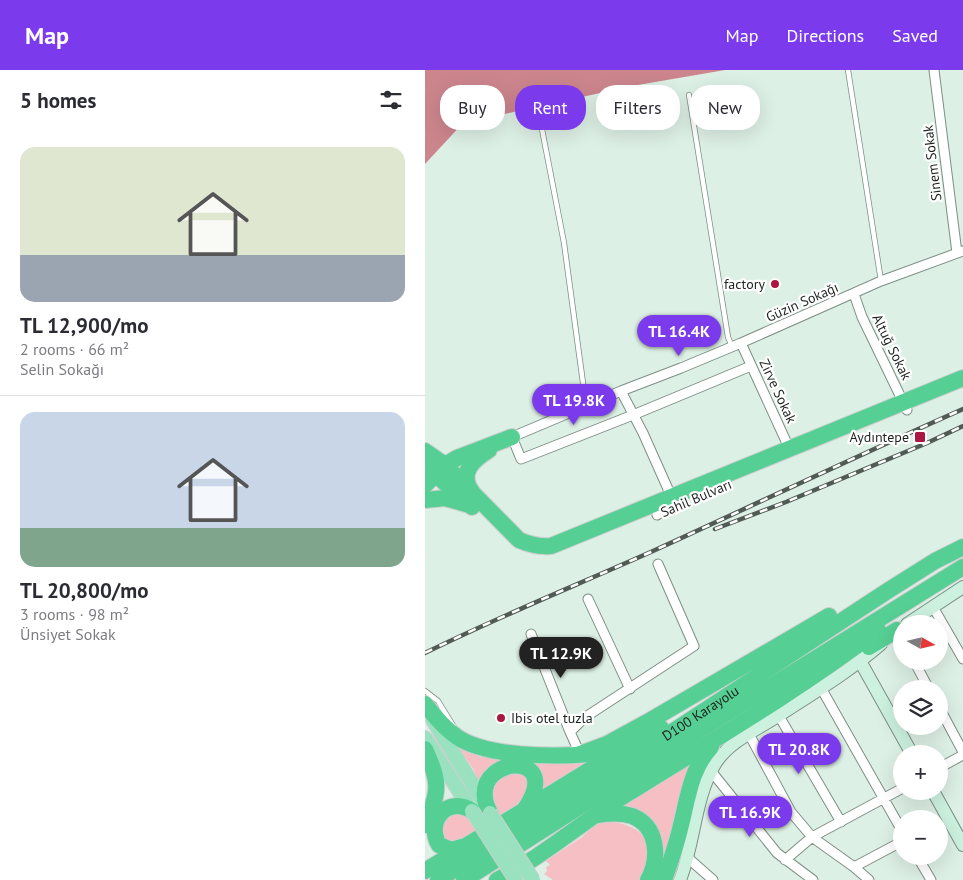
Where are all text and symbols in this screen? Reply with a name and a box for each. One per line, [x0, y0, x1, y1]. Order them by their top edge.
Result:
text: Map [25, 20, 69, 51]
text: Map [726, 24, 758, 47]
text: Directions [786, 24, 864, 47]
text: Saved [892, 24, 938, 47]
chip: Buy [440, 85, 505, 130]
chip: Rent [515, 85, 586, 130]
chip: Filters [596, 85, 680, 130]
chip: New [690, 85, 760, 130]
icon: filters [377, 86, 405, 114]
text: 5 homes [20, 87, 96, 114]
street label: Sinem Sokak [918, 124, 946, 202]
icon: home [168, 179, 258, 269]
place label: factory [724, 275, 765, 293]
street label: Güzin Sokağı [763, 278, 841, 326]
marker: factory [769, 278, 781, 290]
street label: Altuğ Sokak [868, 311, 916, 383]
text: TL 12,900/mo [20, 312, 149, 339]
pin: TL 16.4K [627, 314, 731, 357]
text: TL 16.4K [648, 321, 710, 341]
text: 2 rooms · 66 m² [20, 339, 129, 359]
street label: Zirve Sokak [755, 356, 801, 426]
text: Selin Sokağı [20, 359, 104, 379]
pin: TL 19.8K [522, 384, 626, 426]
text: TL 19.8K [543, 390, 605, 410]
place label: Aydıntepe [849, 428, 909, 446]
marker: Aydıntepe [913, 430, 927, 444]
icon: home [168, 445, 258, 535]
street label: Sahil Bulvarı [658, 475, 734, 521]
text: TL 20,800/mo [20, 577, 149, 604]
text: 3 rooms · 98 m² [20, 604, 129, 624]
north arrow [893, 615, 947, 670]
map controls [893, 615, 948, 865]
text: Ünsiyet Sokak [20, 624, 116, 644]
pin: TL 12.9K [509, 636, 613, 679]
text: TL 12.9K [530, 643, 592, 663]
button: layers [893, 680, 948, 735]
street label: D100 Karayolu [659, 682, 742, 745]
place label: Ibis otel tuzla [511, 709, 593, 727]
marker: Ibis otel tuzla [495, 712, 507, 724]
pin: TL 20.8K [747, 732, 851, 775]
text: TL 20.8K [768, 739, 830, 759]
button: + [893, 745, 948, 800]
pin: TL 16.9K [698, 796, 802, 838]
text: TL 16.9K [719, 802, 781, 822]
button: − [893, 810, 948, 865]

